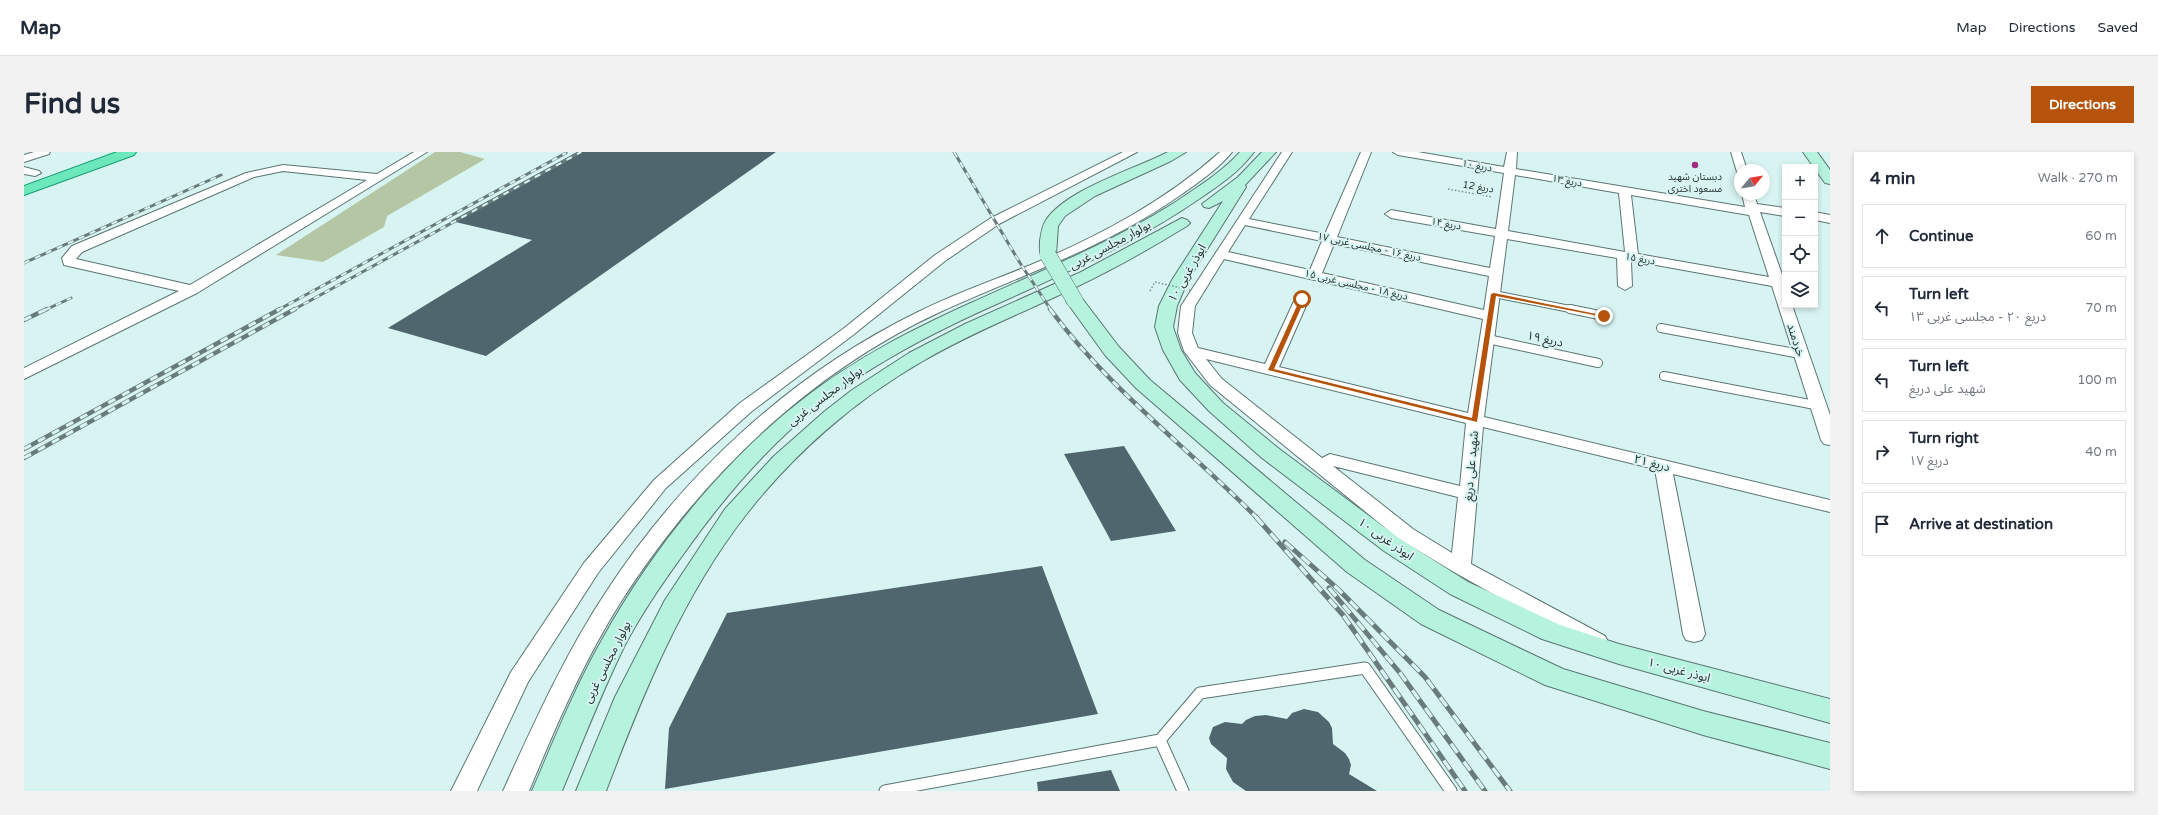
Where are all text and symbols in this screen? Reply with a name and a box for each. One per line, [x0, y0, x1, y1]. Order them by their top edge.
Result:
text: Map [20, 17, 61, 39]
text: Map [1956, 19, 1987, 36]
text: Directions [2009, 19, 2076, 36]
text: Saved [2098, 19, 2138, 36]
button: Directions [2031, 86, 2134, 123]
text: Find us [24, 87, 120, 121]
street label: دریغ ۱۰ [1461, 157, 1493, 176]
marker: دبستان شهید مسعود اختری [1690, 160, 1700, 170]
north arrow [1734, 164, 1770, 200]
map controls [1782, 164, 1818, 308]
button: + [1782, 164, 1818, 200]
text: 4 min [1870, 168, 1915, 189]
text: Walk · 270 m [2038, 170, 2118, 186]
place label: دبستان شهید مسعود اختری [1668, 171, 1722, 195]
street label: دریغ ۱۳ [1551, 172, 1583, 191]
street label: دریغ 12 [1461, 179, 1495, 196]
button: − [1782, 200, 1818, 236]
street label: دریغ ۱۴ [1430, 215, 1462, 234]
street label: بولوار مجلسی غربی [1067, 218, 1153, 272]
icon: ahead [1871, 225, 1893, 247]
text: Continue [1909, 227, 1973, 245]
text: 60 m [2085, 228, 2117, 244]
street label: دریغ ۱۶ - مجلسی غربی ۱۷ [1316, 230, 1422, 265]
button: locate [1782, 236, 1818, 272]
street label: ابوذر غربی ۱۰ [1165, 242, 1209, 304]
street label: دریغ ۱۵ [1624, 250, 1656, 269]
street label: دریغ ۱۸ - مجلسی غربی ۱۵ [1303, 267, 1409, 304]
button: layers [1782, 272, 1818, 308]
text: Turn left [1909, 285, 1969, 303]
route start [1293, 290, 1311, 308]
icon: left [1871, 297, 1893, 319]
text: 70 m [2085, 300, 2117, 316]
route end [1595, 307, 1613, 325]
text: دریغ ۲۰ - مجلسی غربی ۱۳ [1909, 309, 2046, 325]
street label: خردمند [1784, 322, 1808, 358]
street label: دریغ ۱۹ [1525, 328, 1565, 352]
text: Turn left [1909, 357, 1969, 375]
street label: بولوار مجلسی غربی [785, 363, 865, 429]
icon: left [1871, 369, 1893, 391]
text: 100 m [2077, 372, 2117, 388]
text: شهید علی دریغ [1909, 381, 1986, 397]
text: Turn right [1909, 429, 1979, 447]
street label: شهید علی دریغ [1461, 430, 1483, 502]
icon: right [1871, 441, 1893, 463]
text: 40 m [2085, 444, 2117, 460]
street label: دریغ ۲۱ [1632, 452, 1672, 476]
text: دریغ ۱۷ [1909, 453, 1949, 469]
icon: arrive [1871, 513, 1893, 535]
street label: ابوذر غربی ۱۰ [1356, 515, 1416, 563]
text: Arrive at destination [1909, 515, 2053, 533]
street label: بولوار مجلسی غربی [580, 619, 634, 705]
street label: ابوذر غربی ۱۰ [1646, 655, 1712, 685]

